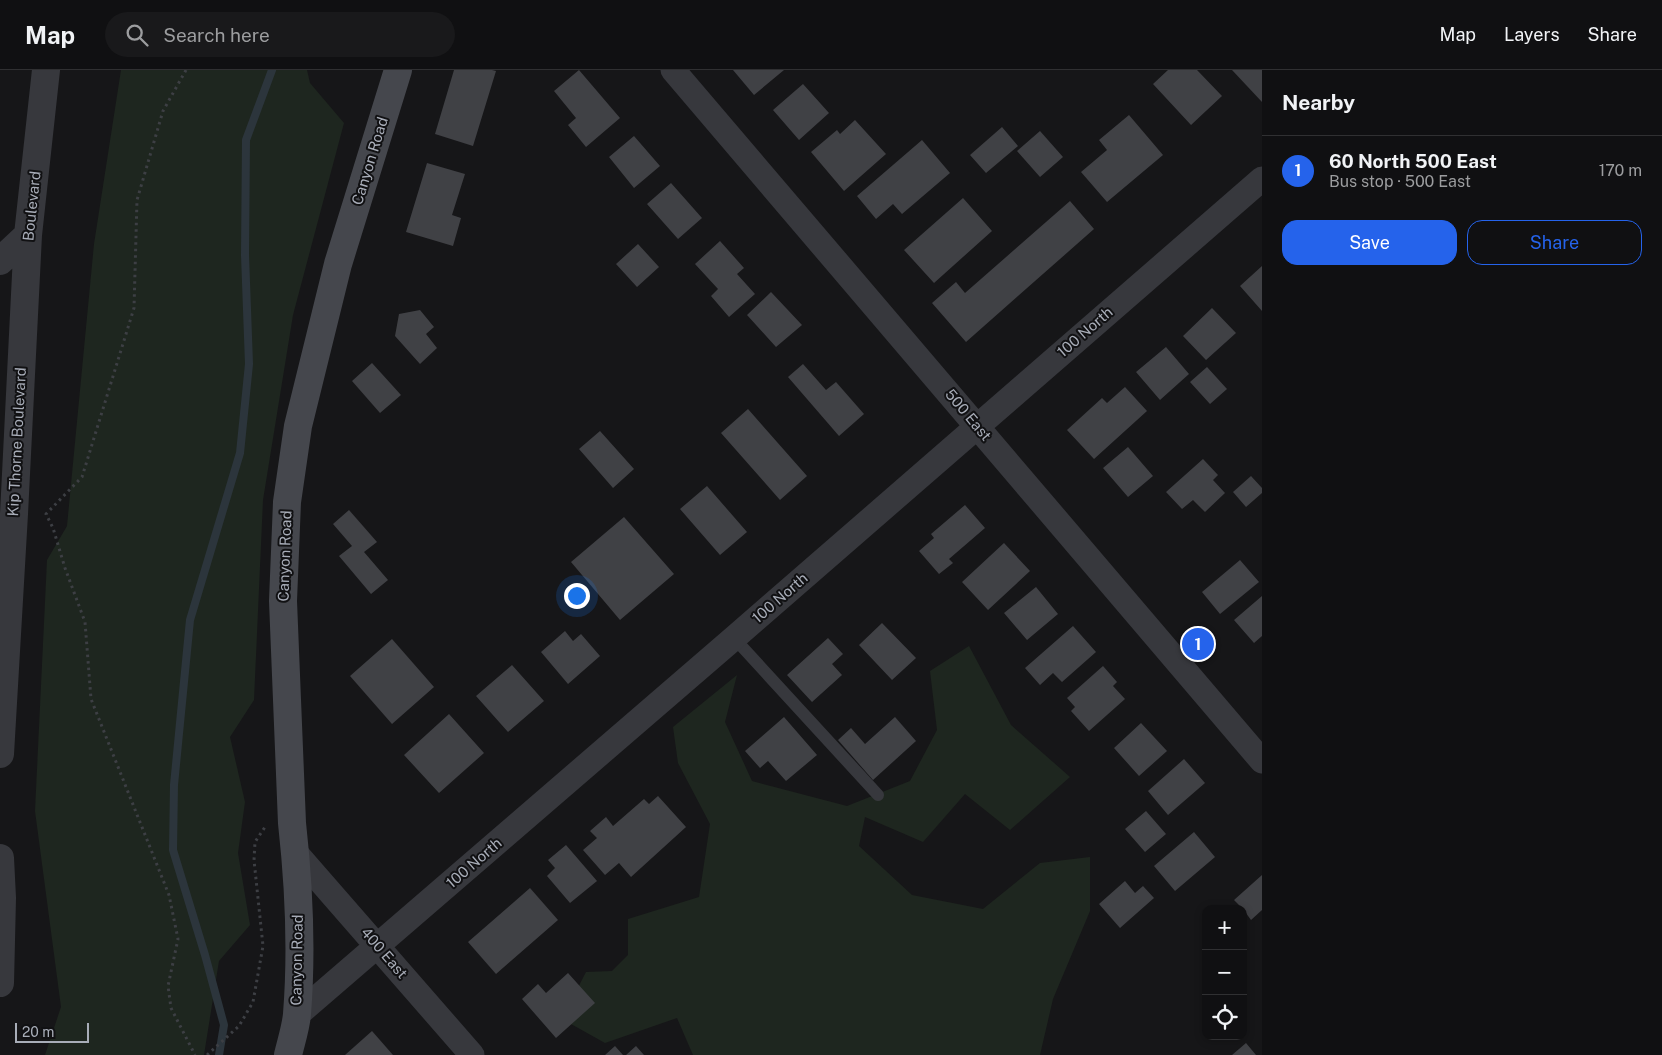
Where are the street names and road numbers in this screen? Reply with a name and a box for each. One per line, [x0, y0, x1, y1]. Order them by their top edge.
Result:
street label: Canyon Road [348, 115, 391, 207]
street label: Boulevard [19, 170, 44, 242]
street label: 100 North [1054, 303, 1116, 360]
street label: Kip Thorne Boulevard [4, 367, 29, 517]
street label: 500 East [942, 385, 995, 444]
street label: Canyon Road [274, 510, 295, 602]
street label: 100 North [749, 569, 811, 626]
street label: 100 North [443, 834, 505, 891]
street label: Canyon Road [287, 914, 306, 1006]
street label: 400 East [358, 924, 411, 982]

